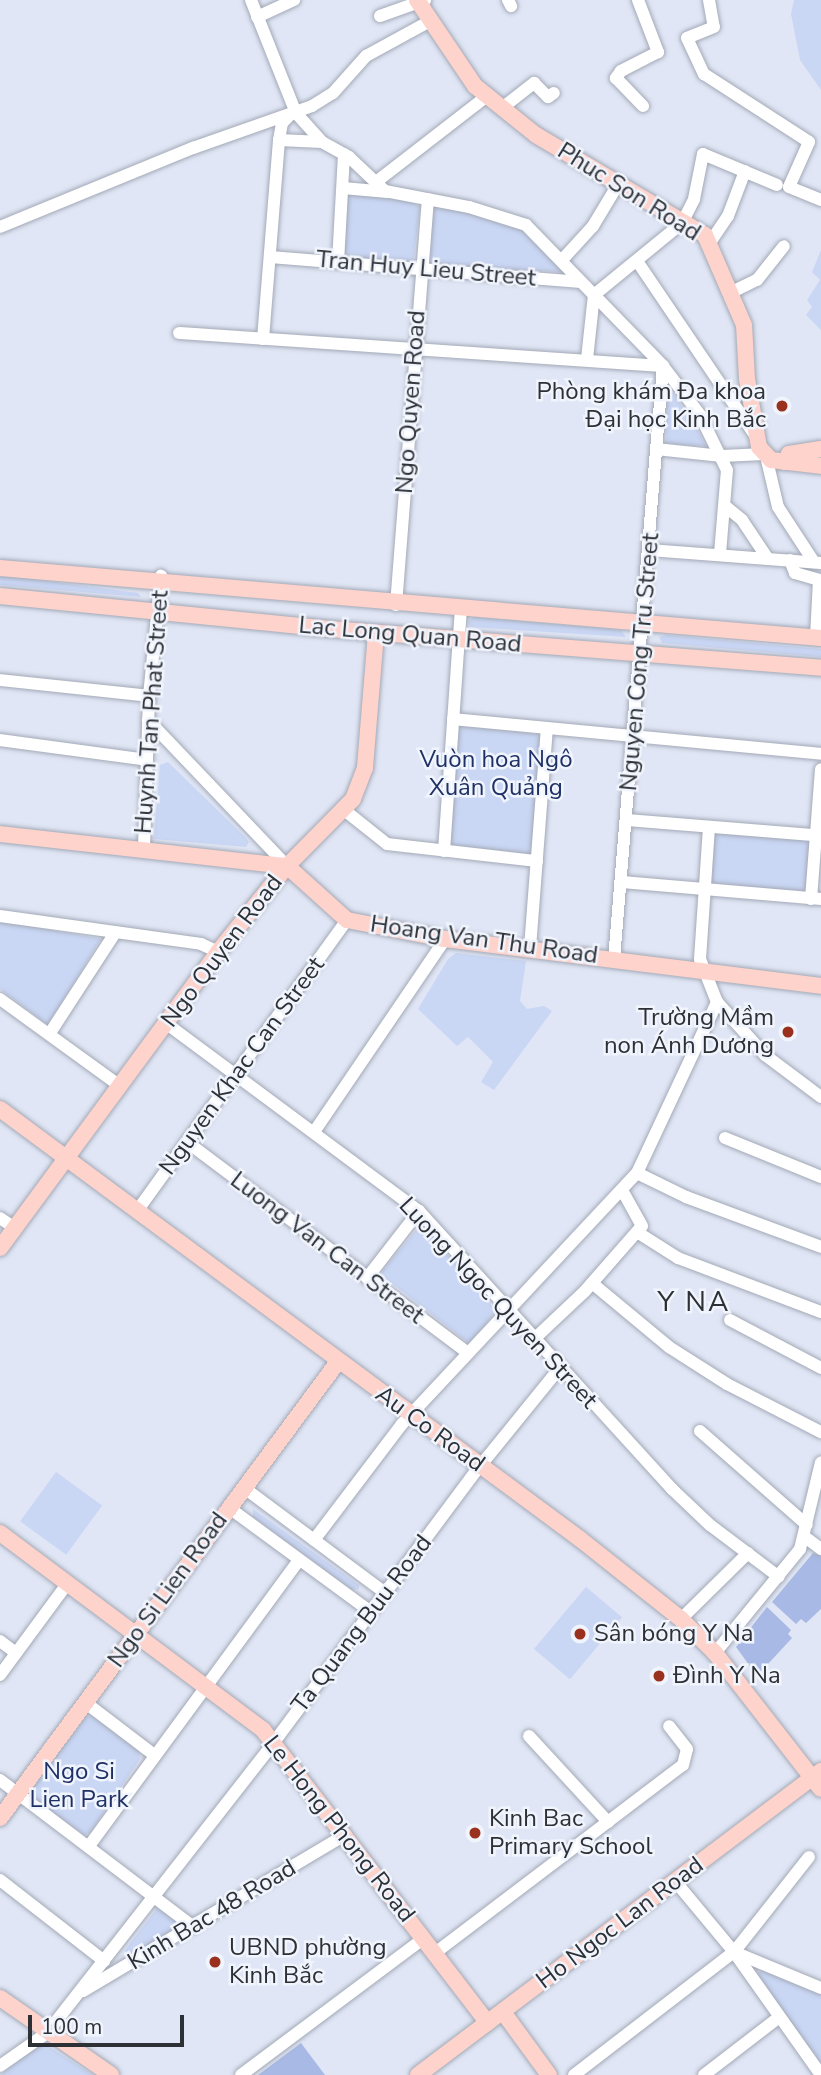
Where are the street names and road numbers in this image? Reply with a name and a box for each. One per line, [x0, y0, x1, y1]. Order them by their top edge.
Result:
street label: Phuc Son Road [552, 137, 706, 247]
street label: Tran Huy Lieu Street [315, 245, 537, 293]
street label: Ngo Quyen Road [390, 309, 432, 495]
street label: Nguyen Cong Tru Street [614, 532, 666, 792]
street label: Huynh Tan Phat Street [129, 589, 175, 835]
street label: Lac Long Quan Road [297, 611, 523, 659]
street label: Ngo Quyen Road [155, 869, 289, 1033]
street label: Hoang Van Thu Road [368, 910, 600, 970]
street label: Nguyen Khac Can Street [153, 951, 331, 1181]
street label: Luong Van Can Street [225, 1166, 429, 1330]
street label: Luong Ngoc Quyen Street [393, 1192, 603, 1414]
street label: Au Co Road [370, 1380, 490, 1478]
street label: Ngo Si Lien Road [102, 1507, 234, 1673]
street label: Ta Quang Buu Road [286, 1529, 438, 1719]
street label: Le Hong Phong Road [257, 1730, 421, 1928]
street label: Ho Ngoc Lan Road [531, 1851, 709, 1995]
street label: Kinh Bac 48 Road [123, 1853, 301, 1977]

